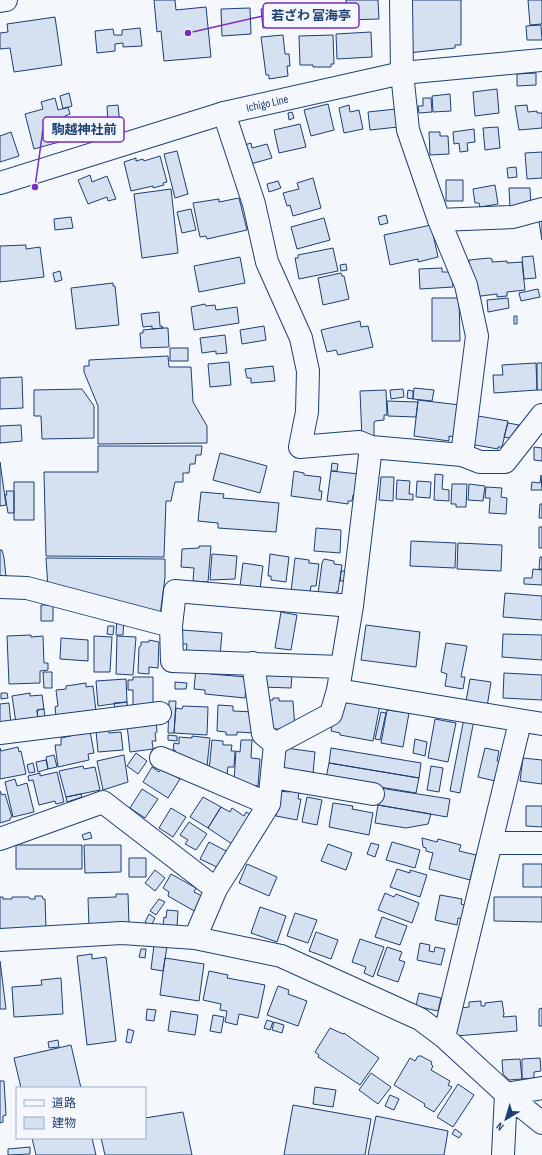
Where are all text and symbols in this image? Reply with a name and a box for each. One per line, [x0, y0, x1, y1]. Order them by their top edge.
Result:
callout: 若ざわ 富海亭 [263, 3, 359, 28]
text: 若ざわ 富海亭 [271, 8, 351, 24]
street label: Ichigo Line [245, 92, 290, 116]
callout: 駒越神社前 [43, 117, 124, 142]
text: 駒越神社前 [51, 122, 117, 138]
legend [16, 1087, 146, 1139]
text: 道路 [52, 1096, 76, 1111]
north arrow [486, 1099, 526, 1139]
text: 建物 [52, 1116, 76, 1131]
text: N [494, 1119, 506, 1133]

